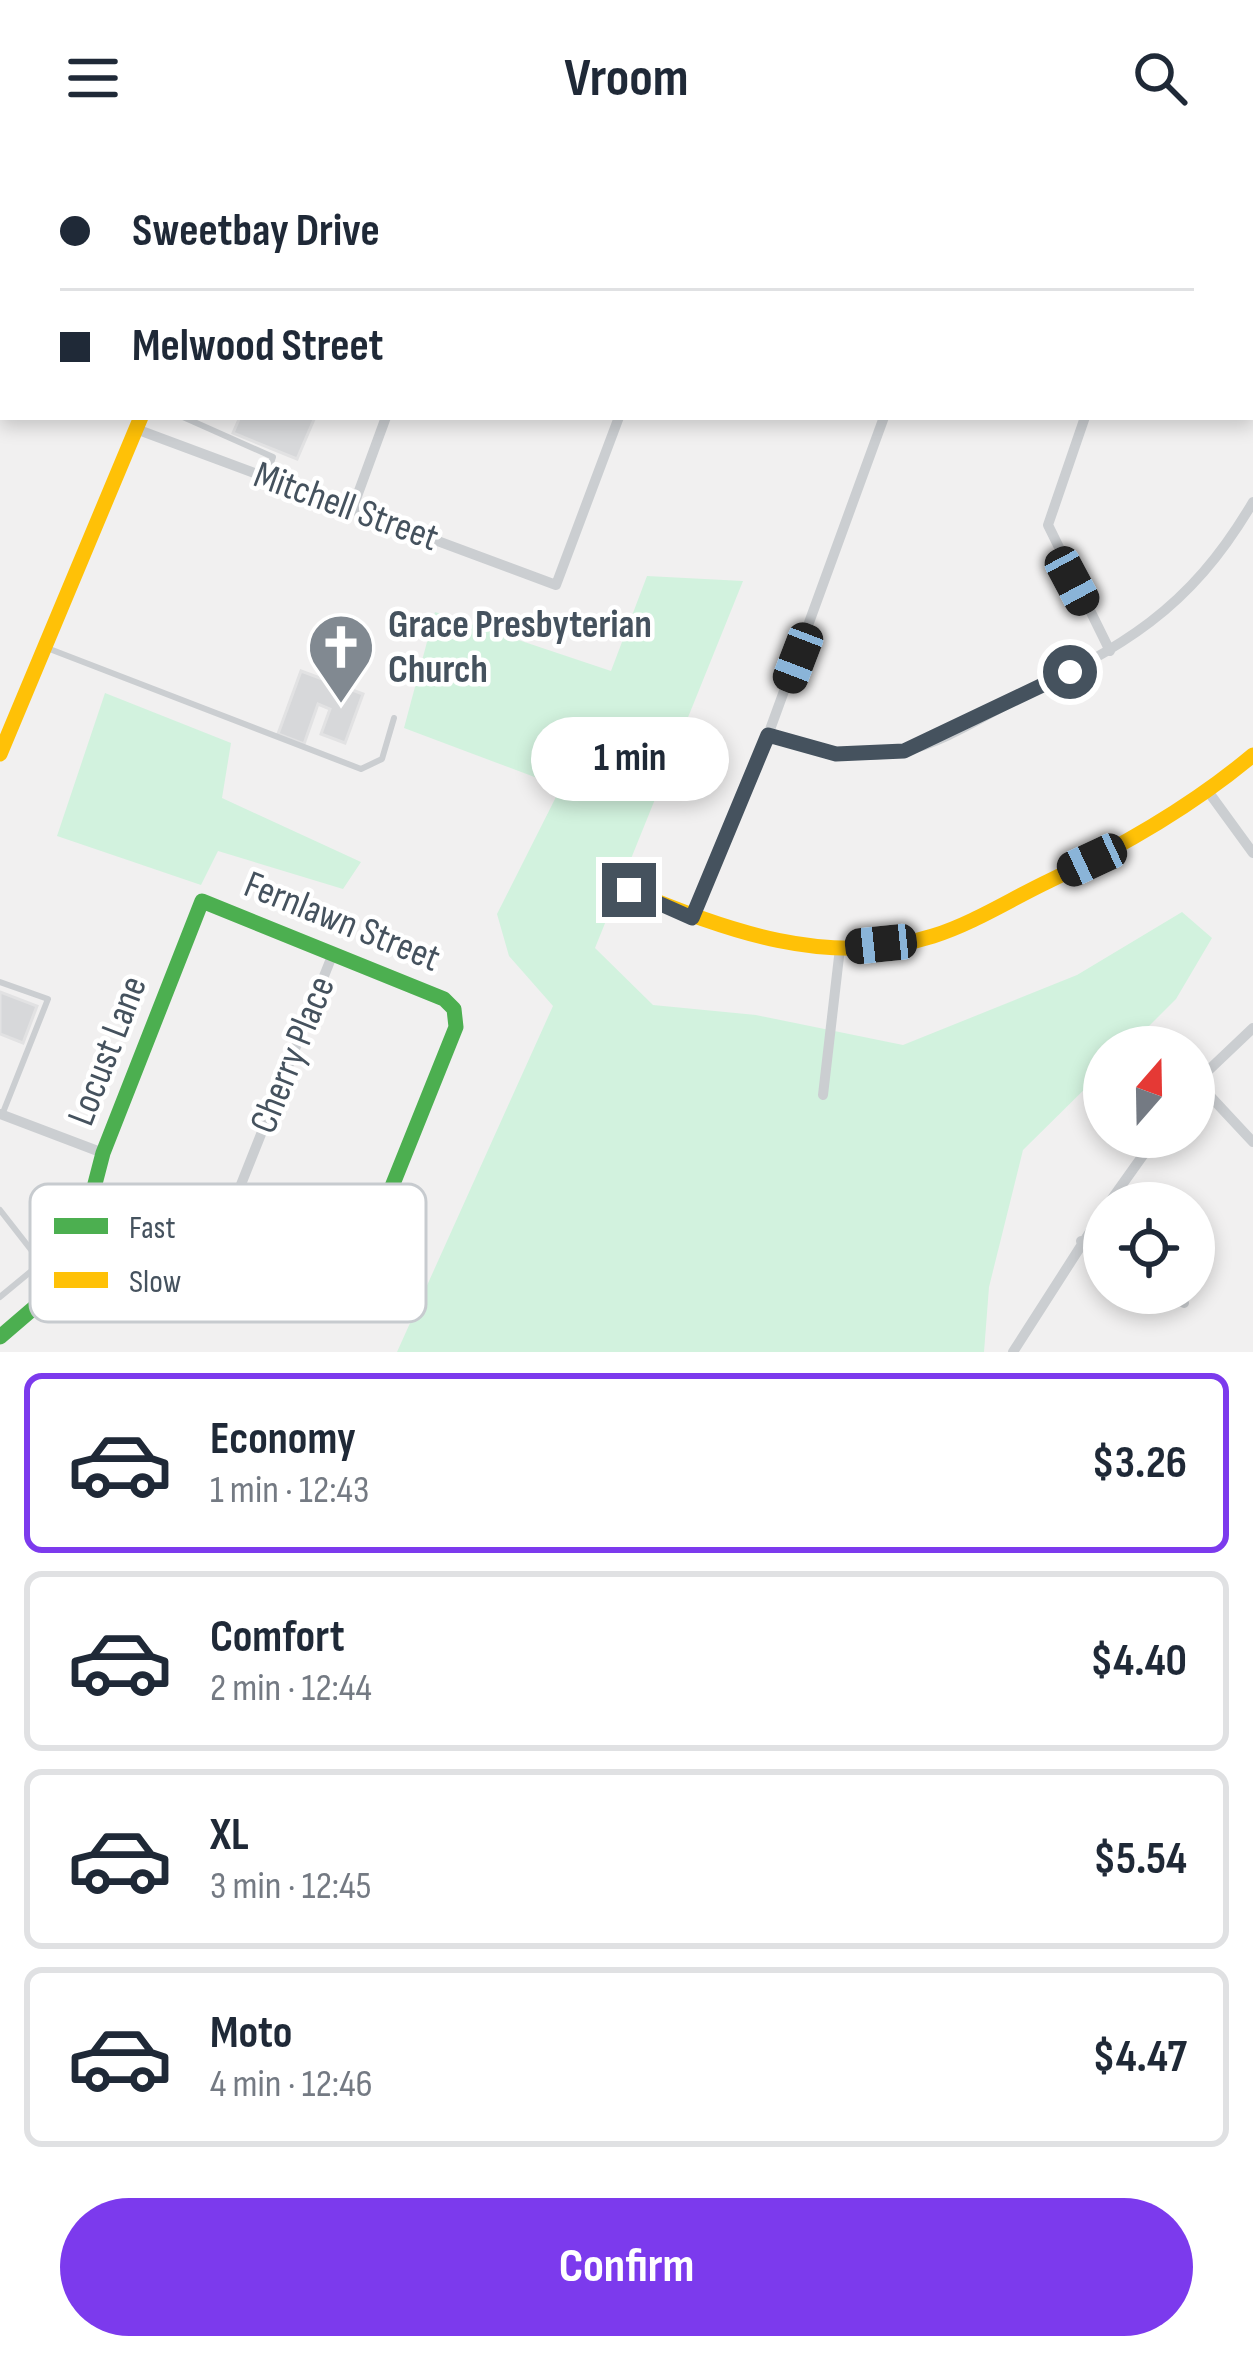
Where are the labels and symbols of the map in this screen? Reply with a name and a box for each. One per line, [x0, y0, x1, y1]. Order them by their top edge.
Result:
street label: Mitchell Street [247, 452, 445, 562]
car [1039, 541, 1105, 621]
place label: Grace Presbyterian Church [388, 602, 652, 694]
church icon: Grace Presbyterian Church [306, 612, 376, 706]
car [768, 618, 828, 698]
route start [1043, 645, 1097, 699]
callout: 1 min [530, 716, 728, 800]
car [1052, 828, 1132, 892]
street label: Fernlawn Street [237, 861, 447, 983]
route end [602, 863, 656, 917]
car [843, 922, 919, 966]
street label: Locust Lane [58, 970, 158, 1132]
street label: Cherry Place [240, 970, 346, 1140]
north arrow [1083, 1026, 1215, 1158]
legend [30, 1184, 426, 1322]
text: Fast [129, 1208, 176, 1248]
text: Slow [129, 1262, 181, 1302]

